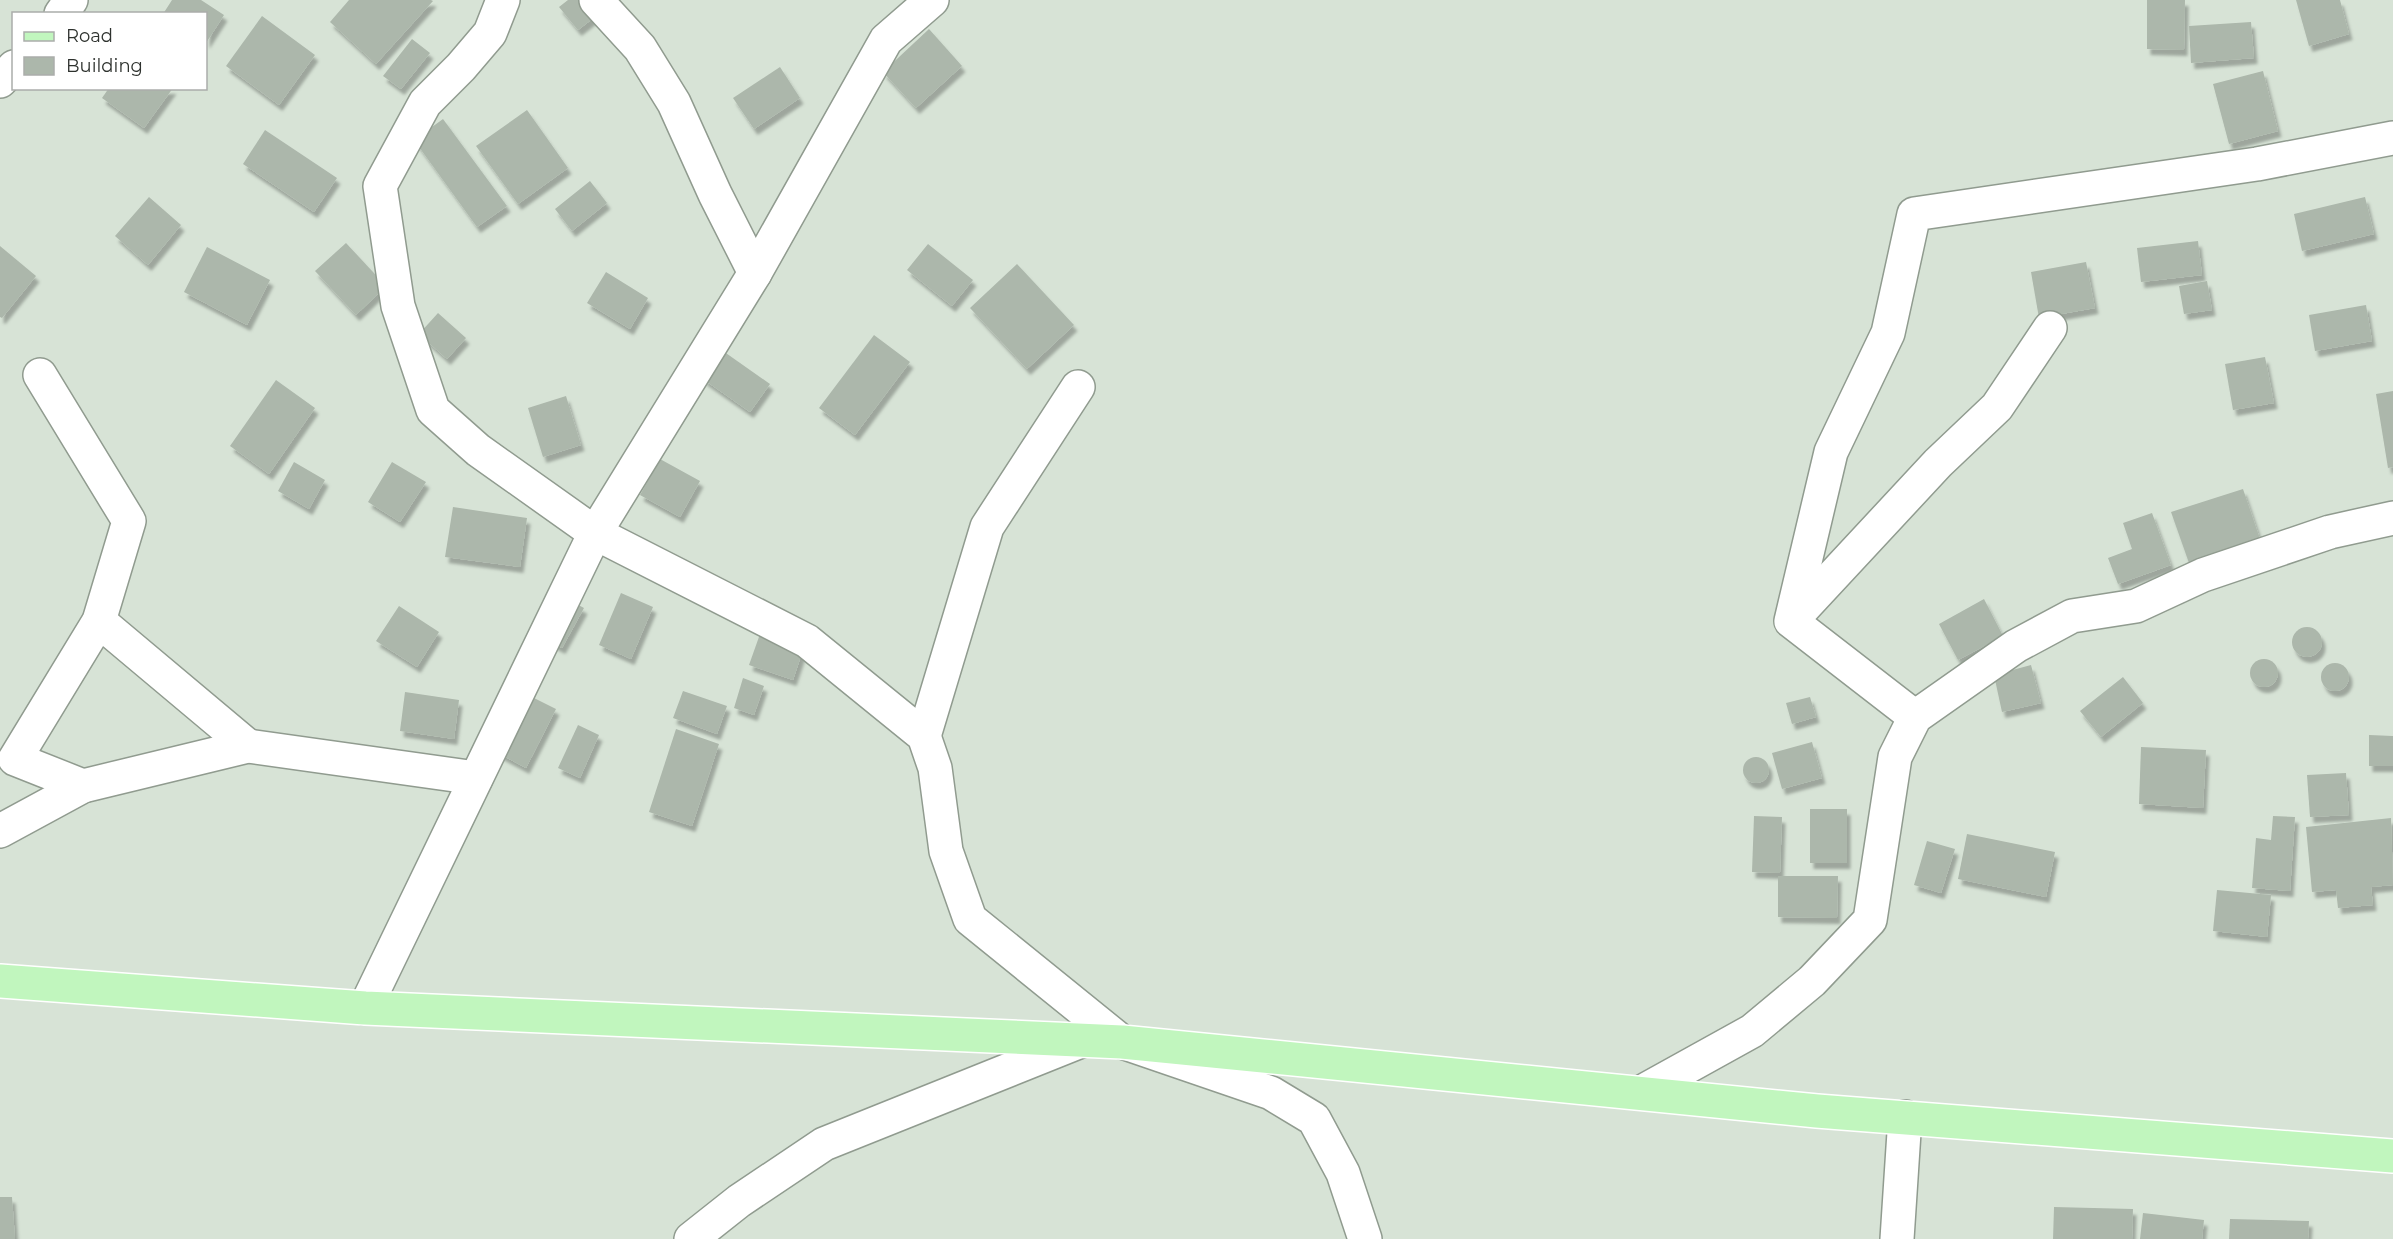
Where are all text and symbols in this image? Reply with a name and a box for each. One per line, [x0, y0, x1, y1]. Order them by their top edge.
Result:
legend [12, 12, 207, 90]
text: Road [66, 25, 113, 47]
text: Building [66, 55, 143, 77]

